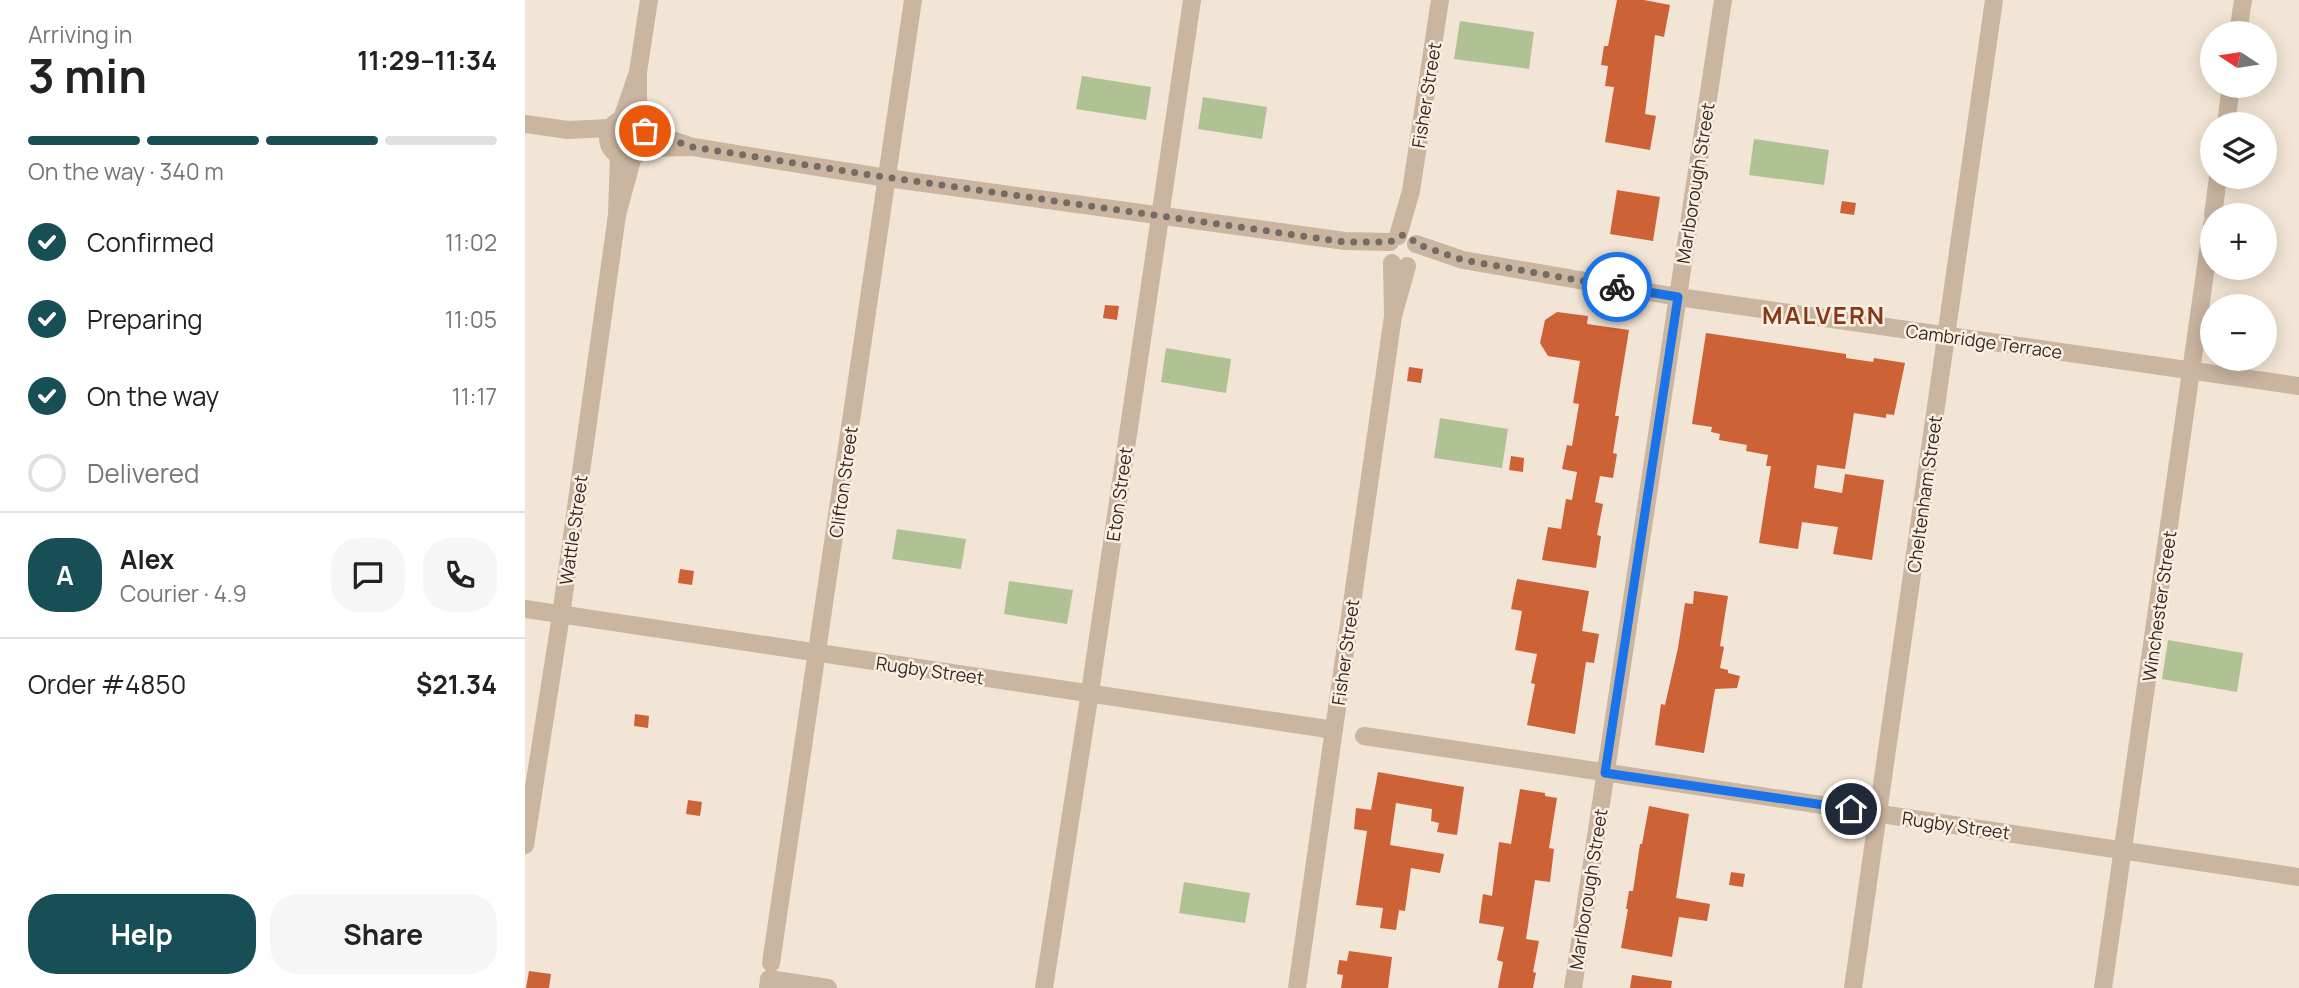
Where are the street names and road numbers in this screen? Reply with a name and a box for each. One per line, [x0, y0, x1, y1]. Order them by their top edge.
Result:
street label: Fisher Street [1406, 40, 1446, 150]
street label: Marlborough Street [1670, 101, 1720, 265]
street label: Cambridge Terrace [1904, 318, 2064, 364]
street label: Cheltenham Street [1901, 414, 1947, 574]
street label: Clifton Street [823, 425, 863, 539]
street label: Eton Street [1101, 445, 1137, 543]
street label: Wattle Street [553, 474, 593, 586]
street label: Winchester Street [2137, 529, 2181, 683]
street label: Fisher Street [1326, 597, 1364, 707]
street label: Rugby Street [874, 651, 986, 689]
street label: Rugby Street [1900, 806, 2012, 844]
street label: Marlborough Street [1563, 807, 1613, 971]

